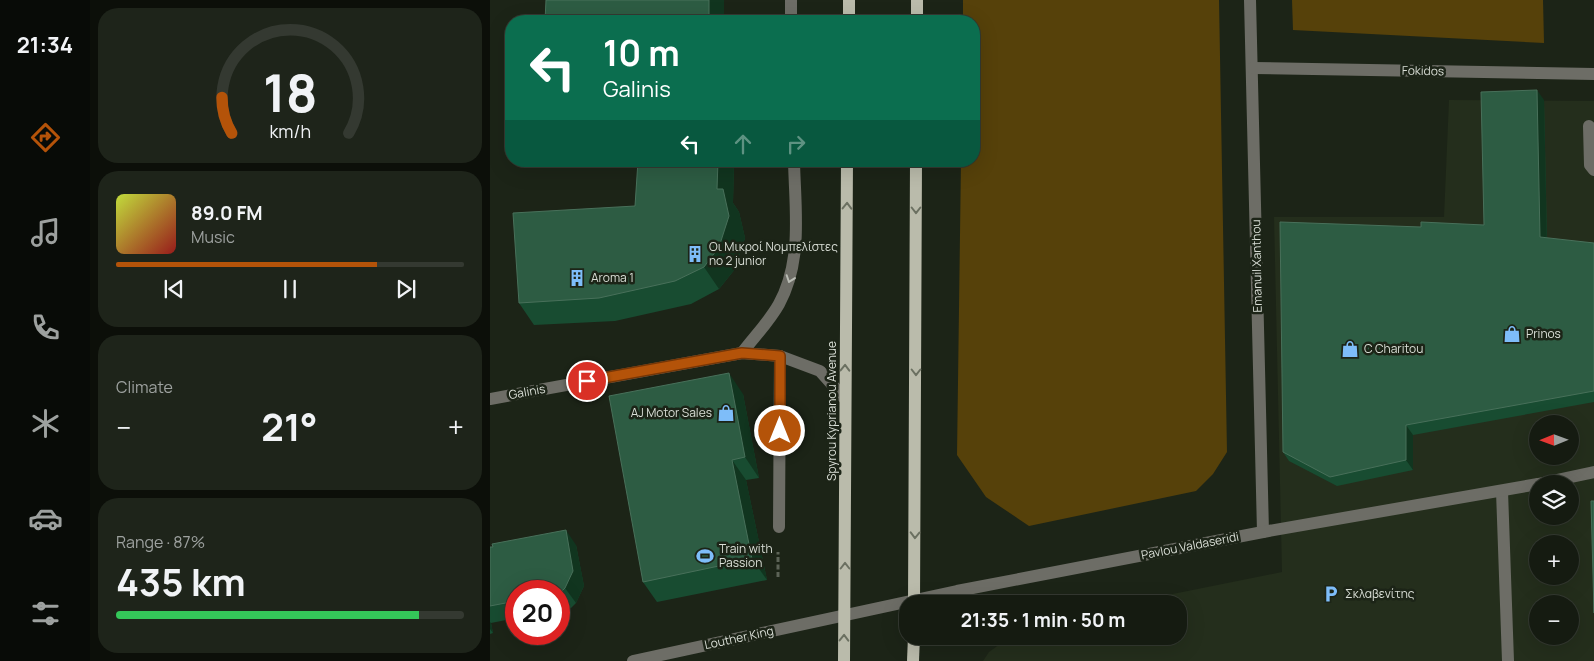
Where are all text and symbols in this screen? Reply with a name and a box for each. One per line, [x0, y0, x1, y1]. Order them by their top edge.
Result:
text: 10 m [603, 29, 680, 77]
text: 21:34 [17, 30, 73, 60]
icon: left [520, 35, 585, 100]
text: 18 [263, 57, 317, 128]
street label: Fokidos [1402, 62, 1444, 79]
text: Galinis [603, 74, 671, 104]
text: km/h [269, 119, 311, 143]
icon: directions [28, 120, 63, 155]
icon: left [676, 130, 704, 158]
icon: ahead [729, 130, 757, 158]
icon: right [782, 130, 810, 158]
text: 89.0 FM [191, 200, 263, 226]
one-way arrow [842, 202, 852, 210]
one-way arrow [911, 206, 921, 214]
icon: music [28, 215, 63, 250]
street label: Emanuil Xanthou [1247, 219, 1266, 313]
text: Music [191, 226, 235, 248]
place label: Οι Μικροί Νομπελίστες no 2 junior [709, 238, 838, 269]
building icon: Οι Μικροί Νομπελίστες no 2 junior [685, 244, 705, 264]
building icon: Aroma 1 [567, 268, 587, 288]
place label: Aroma 1 [591, 269, 634, 286]
one-way arrow [785, 274, 795, 283]
icon: previous [160, 275, 188, 303]
icon: pause [276, 275, 304, 303]
icon: next [392, 275, 420, 303]
icon: phone [28, 310, 63, 345]
shop icon: Prinos [1502, 324, 1522, 344]
place label: Prinos [1526, 325, 1561, 342]
shop icon: C Charitou [1340, 339, 1360, 359]
place label: C Charitou [1364, 340, 1423, 357]
street label: Spyrou Kyprianou Avenue [823, 341, 840, 481]
pin [566, 360, 608, 402]
one-way arrow [840, 364, 850, 372]
icon: arrive [573, 367, 601, 395]
one-way arrow [911, 369, 921, 377]
text: Climate [116, 376, 173, 398]
street label: Galinis [507, 380, 547, 403]
text: 21° [261, 400, 318, 452]
shop icon: AJ Motor Sales [716, 403, 736, 423]
place label: AJ Motor Sales [631, 404, 712, 421]
position arrow [753, 404, 805, 456]
icon: climate [28, 406, 63, 441]
text: − [116, 408, 131, 446]
text: + [448, 408, 464, 446]
north arrow [1529, 415, 1579, 465]
map controls [1529, 415, 1579, 645]
button: layers [1529, 475, 1579, 525]
icon: car [28, 501, 63, 536]
street label: Pavlou Valdaseridi [1140, 528, 1240, 563]
text: Range · 87% [116, 531, 205, 553]
one-way arrow [909, 531, 920, 539]
button: + [1529, 535, 1579, 585]
place label: Train with Passion [719, 540, 773, 571]
sports icon: Train with Passion [695, 546, 715, 566]
text: 435 km [116, 555, 246, 607]
one-way arrow [840, 562, 850, 570]
speed limit sign: 20 [505, 580, 570, 645]
parking icon: Σκλαβενίτης [1321, 584, 1341, 604]
place label: Σκλαβενίτης [1345, 585, 1415, 602]
button: − [1529, 595, 1579, 645]
icon: filters [28, 596, 63, 631]
text: 21:35 · 1 min · 50 m [961, 607, 1125, 633]
street label: Louther King [703, 622, 775, 653]
one-way arrow [839, 634, 850, 642]

